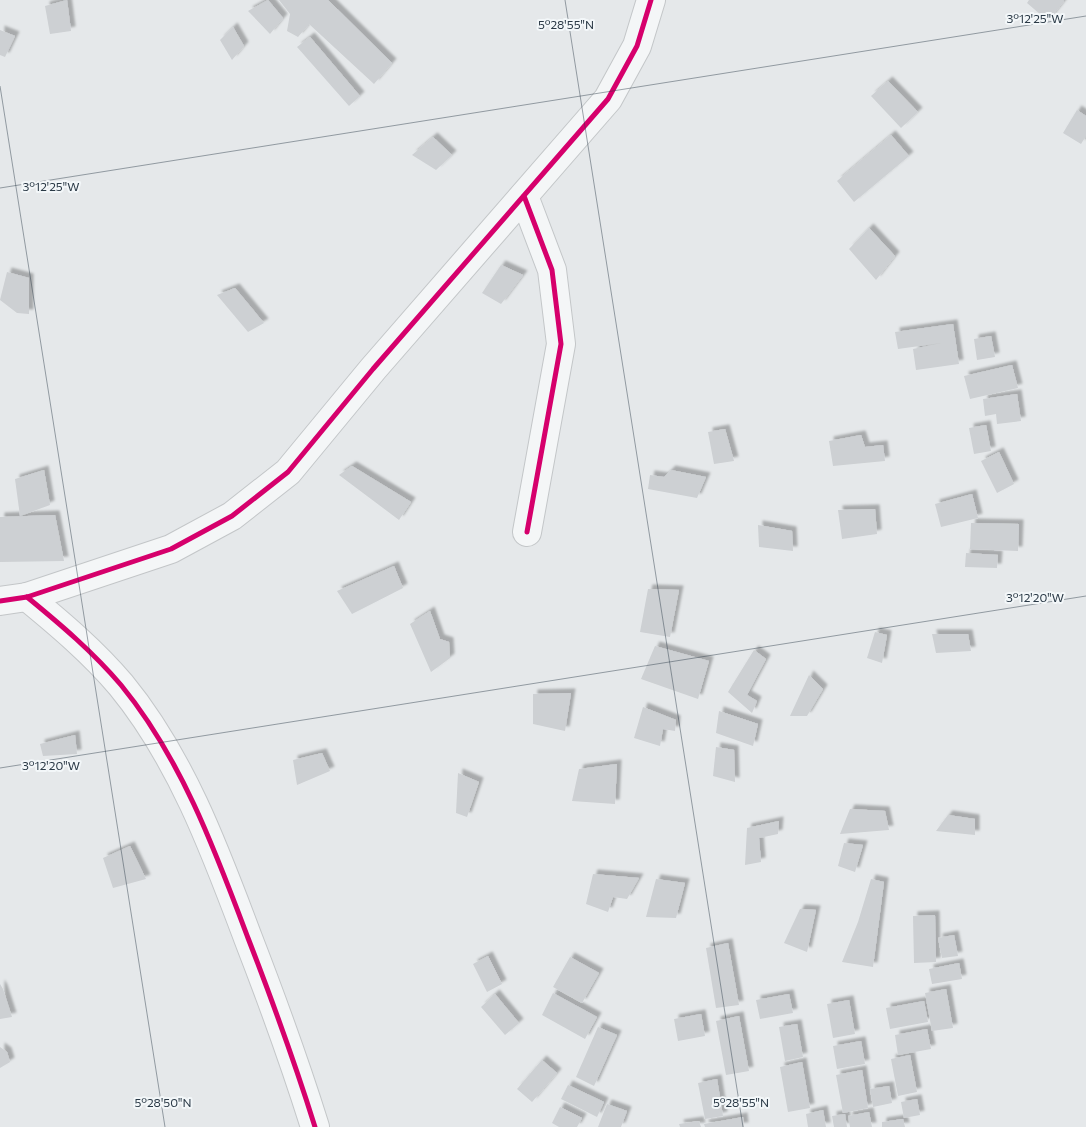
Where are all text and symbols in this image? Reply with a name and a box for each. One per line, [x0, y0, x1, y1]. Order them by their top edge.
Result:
text: 3°12'25"W [1007, 11, 1063, 25]
text: 5°28'55"N [538, 17, 594, 31]
text: 3°12'25"W [23, 179, 79, 193]
text: 3°12'20"W [1006, 590, 1064, 604]
text: 3°12'20"W [22, 758, 80, 772]
text: 5°28'50"N [134, 1095, 192, 1109]
text: 5°28'55"N [713, 1095, 769, 1109]

